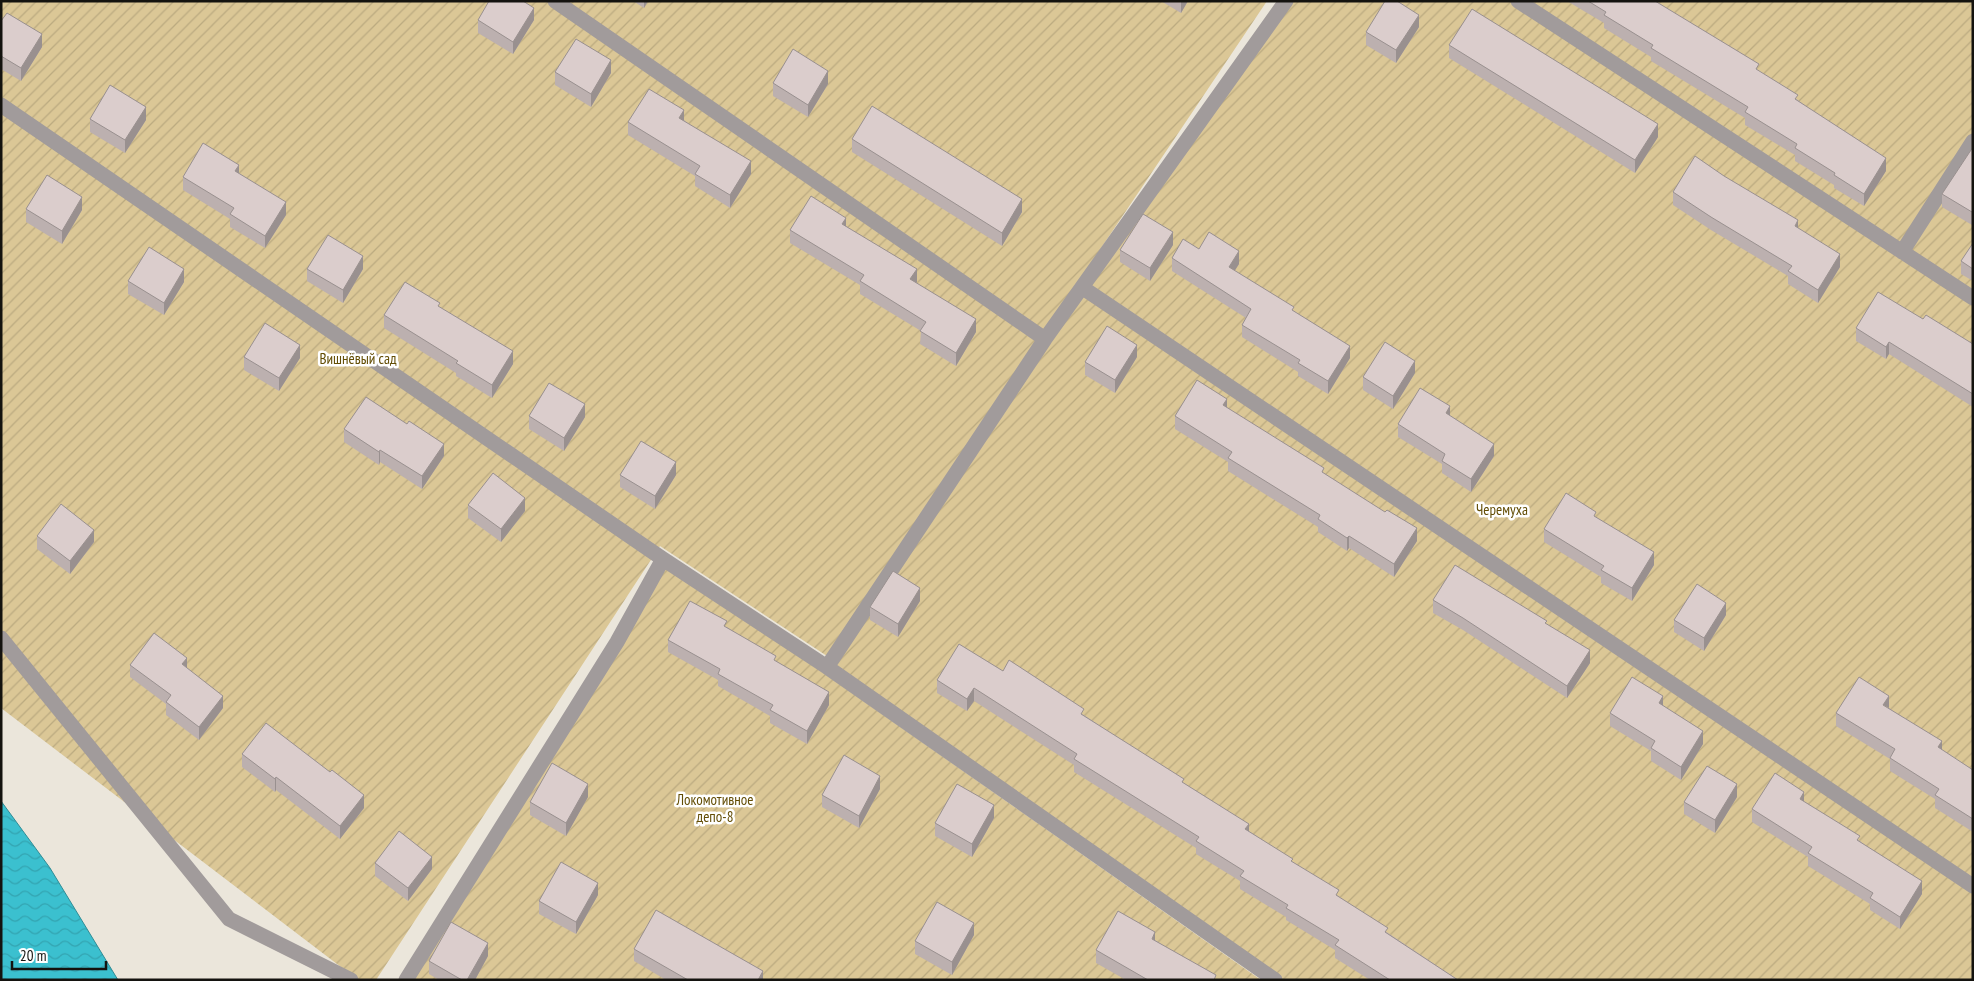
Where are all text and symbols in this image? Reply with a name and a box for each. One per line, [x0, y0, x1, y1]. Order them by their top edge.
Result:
park label: Вишнёвый сад [319, 349, 397, 368]
park label: Черемуха [1476, 500, 1528, 519]
park label: Локомотивное депо-8 [676, 790, 753, 826]
scale bar [12, 938, 106, 970]
text: 20 m [20, 946, 46, 965]

